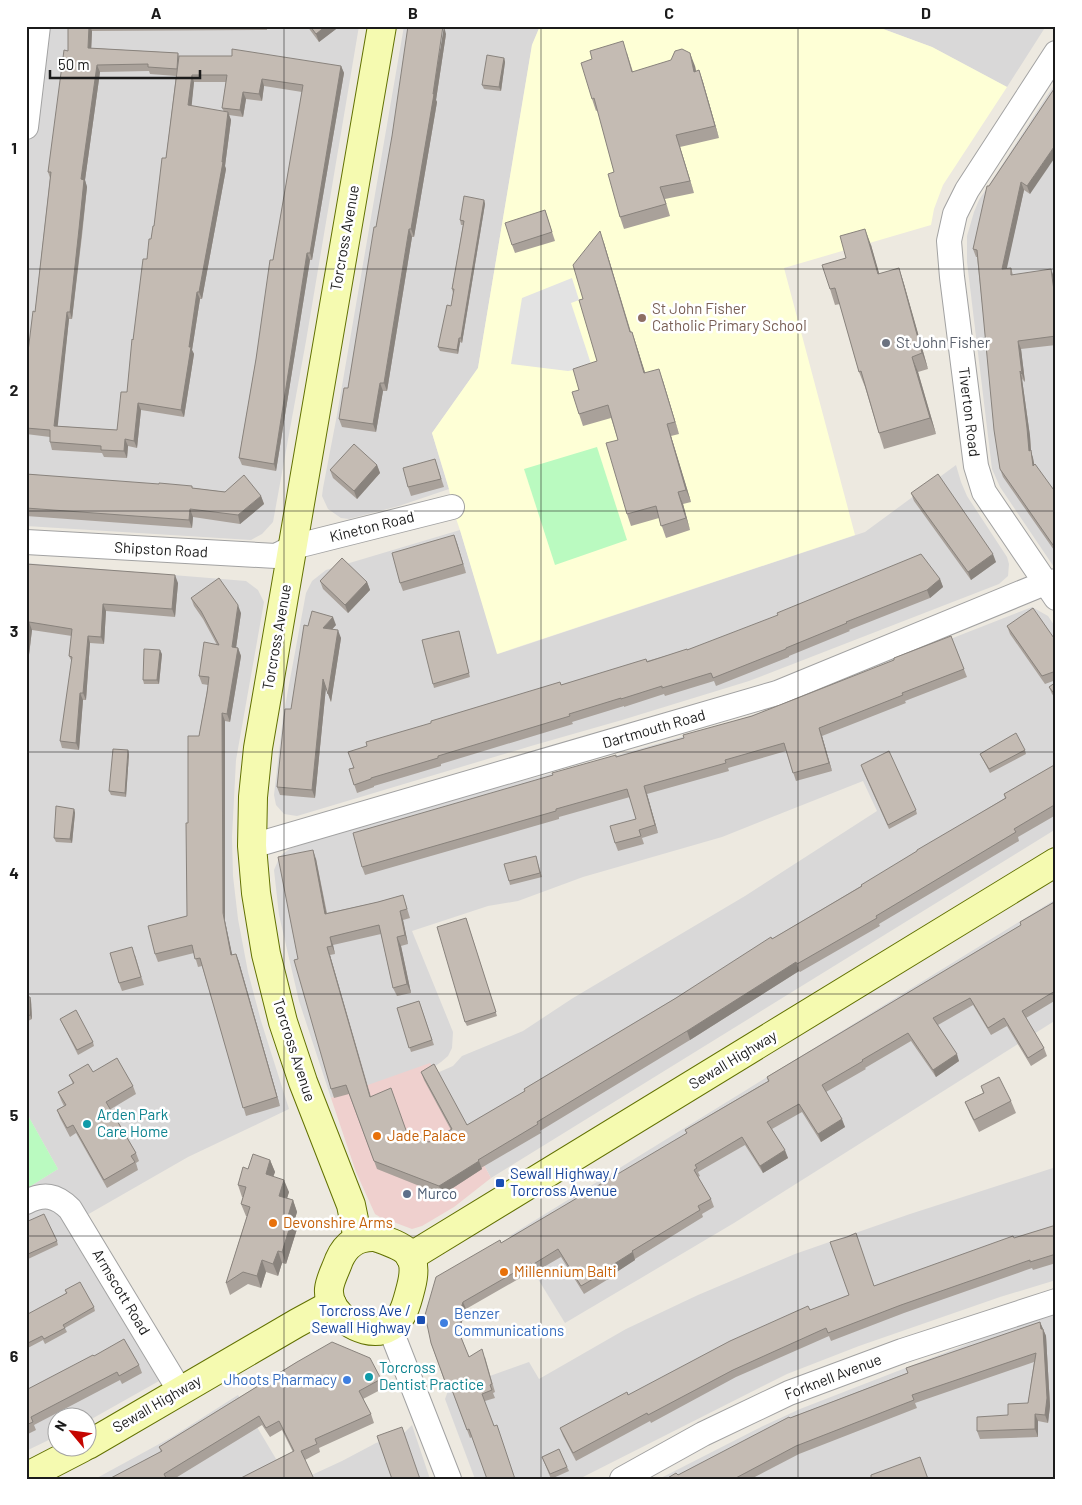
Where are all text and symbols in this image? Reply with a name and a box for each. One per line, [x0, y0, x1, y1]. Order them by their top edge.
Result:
text: A [151, 3, 162, 22]
text: B [408, 3, 418, 22]
text: C [664, 3, 674, 22]
text: D [921, 3, 931, 22]
scale bar [50, 48, 200, 80]
text: 50 m [58, 55, 90, 73]
text: 1 [11, 138, 17, 157]
street label: Torcross Avenue [326, 183, 362, 292]
place label: St John Fisher Catholic Primary School [652, 299, 807, 334]
marker: St John Fisher Catholic Primary School [636, 312, 648, 324]
place label: St John Fisher [896, 333, 991, 351]
marker: St John Fisher [880, 337, 892, 349]
street label: Tiverton Road [956, 366, 984, 458]
text: 2 [10, 380, 19, 399]
street label: Kineton Road [328, 507, 416, 545]
street label: Shipston Road [114, 538, 208, 560]
street label: Torcross Avenue [258, 582, 294, 691]
text: 3 [10, 621, 18, 640]
street label: Dartmouth Road [600, 705, 707, 751]
text: 4 [9, 863, 19, 882]
street label: Torcross Avenue [270, 996, 320, 1103]
street label: Sewall Highway [685, 1026, 780, 1092]
text: 5 [10, 1105, 19, 1124]
place label: Arden Park Care Home [97, 1105, 169, 1140]
marker: Arden Park Care Home [81, 1118, 93, 1130]
place label: Jade Palace [387, 1126, 466, 1144]
marker: Jade Palace [371, 1130, 383, 1142]
place label: Sewall Highway / Torcross Avenue [510, 1164, 619, 1199]
marker: Sewall Highway / Torcross Avenue [494, 1177, 506, 1189]
place label: Murco [417, 1184, 457, 1202]
marker: Murco [401, 1188, 413, 1200]
place label: Devonshire Arms [283, 1213, 393, 1231]
marker: Devonshire Arms [267, 1217, 279, 1229]
street label: Armscott Road [89, 1245, 155, 1338]
place label: Millennium Balti [514, 1262, 617, 1280]
marker: Millennium Balti [498, 1266, 510, 1278]
place label: Torcross Ave / Sewall Highway [311, 1301, 411, 1336]
place label: Benzer Communications [454, 1304, 564, 1339]
marker: Torcross Ave / Sewall Highway [415, 1314, 427, 1326]
marker: Benzer Communications [438, 1317, 450, 1329]
text: 6 [10, 1346, 19, 1365]
street label: Forknell Avenue [782, 1349, 884, 1403]
place label: Torcross Dentist Practice [379, 1358, 484, 1393]
street label: Sewall Highway [109, 1370, 204, 1436]
place label: Jhoots Pharmacy [224, 1370, 337, 1388]
marker: Torcross Dentist Practice [363, 1371, 375, 1383]
marker: Jhoots Pharmacy [341, 1374, 353, 1386]
north arrow [48, 1408, 98, 1458]
text: N [51, 1417, 70, 1434]

